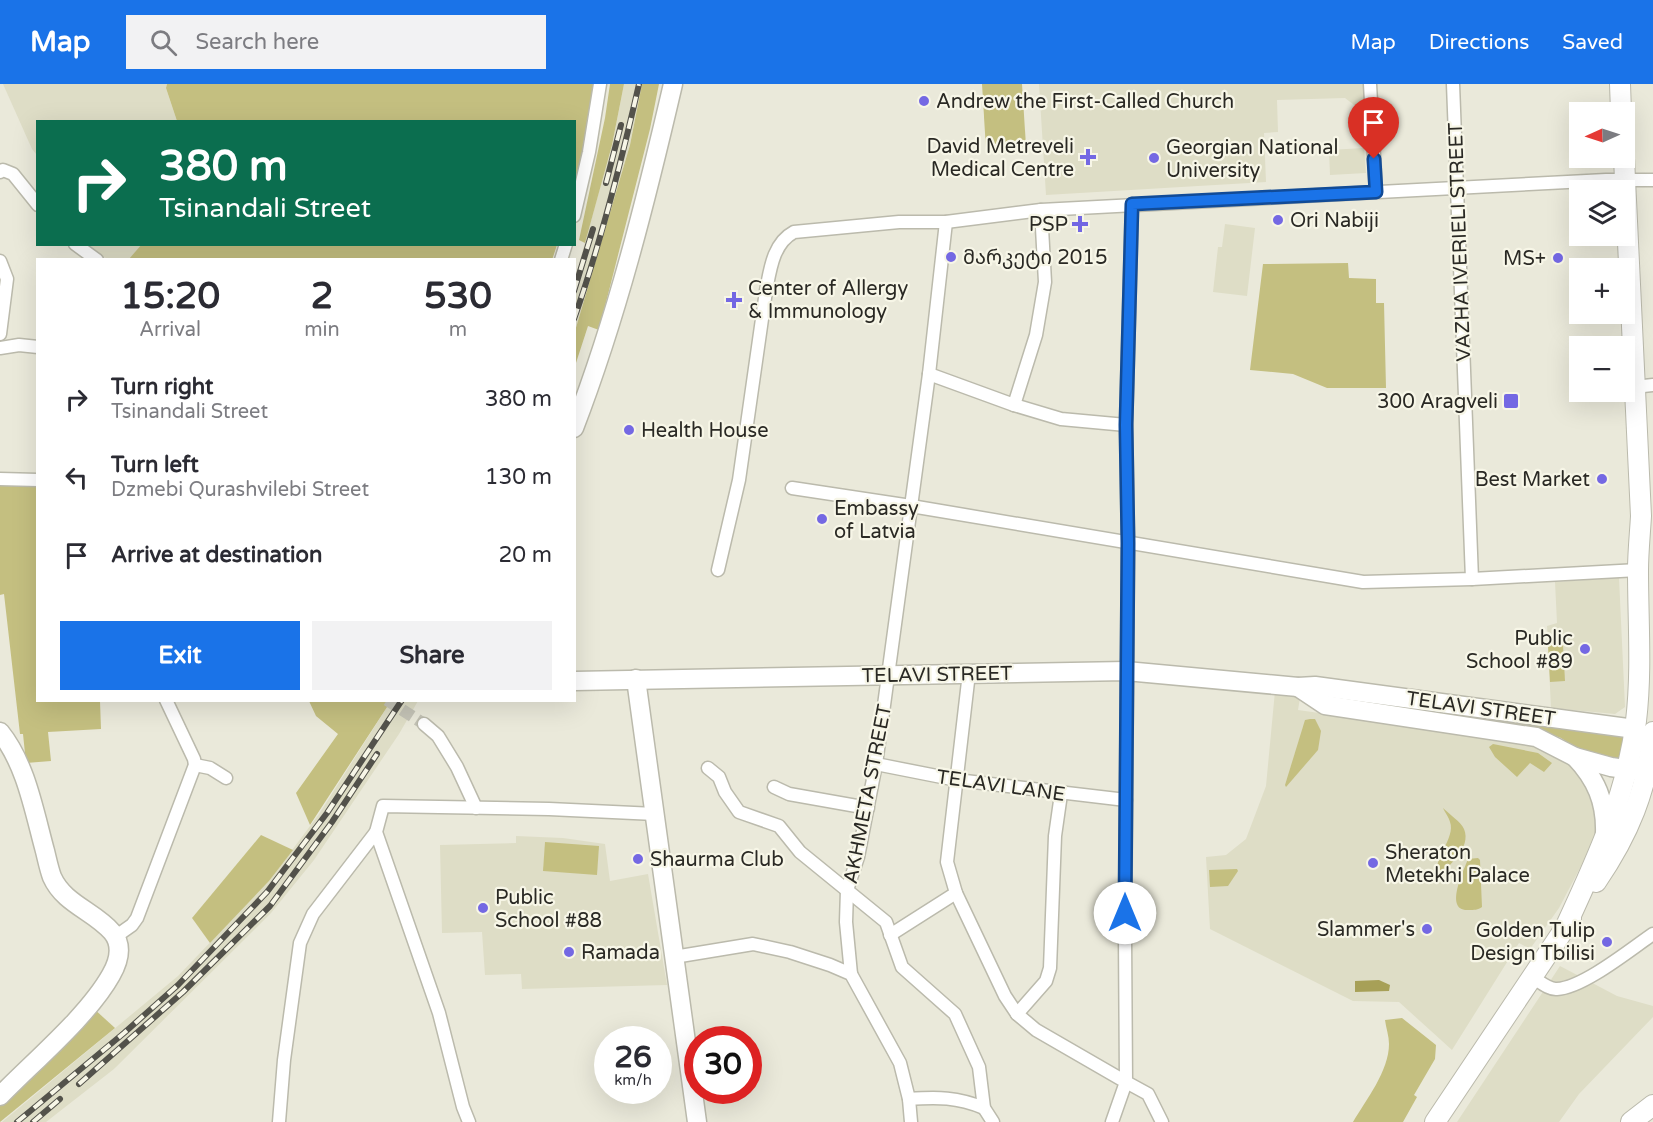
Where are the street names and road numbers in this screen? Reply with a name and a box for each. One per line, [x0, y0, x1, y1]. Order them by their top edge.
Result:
street label: VAZHA IVERIELI STREET [1444, 122, 1476, 362]
street label: TELAVI STREET [862, 662, 1013, 688]
street label: TELAVI STREET [1405, 687, 1557, 731]
street label: AKHMETA STREET [839, 702, 897, 886]
street label: TELAVI LANE [935, 765, 1067, 807]

